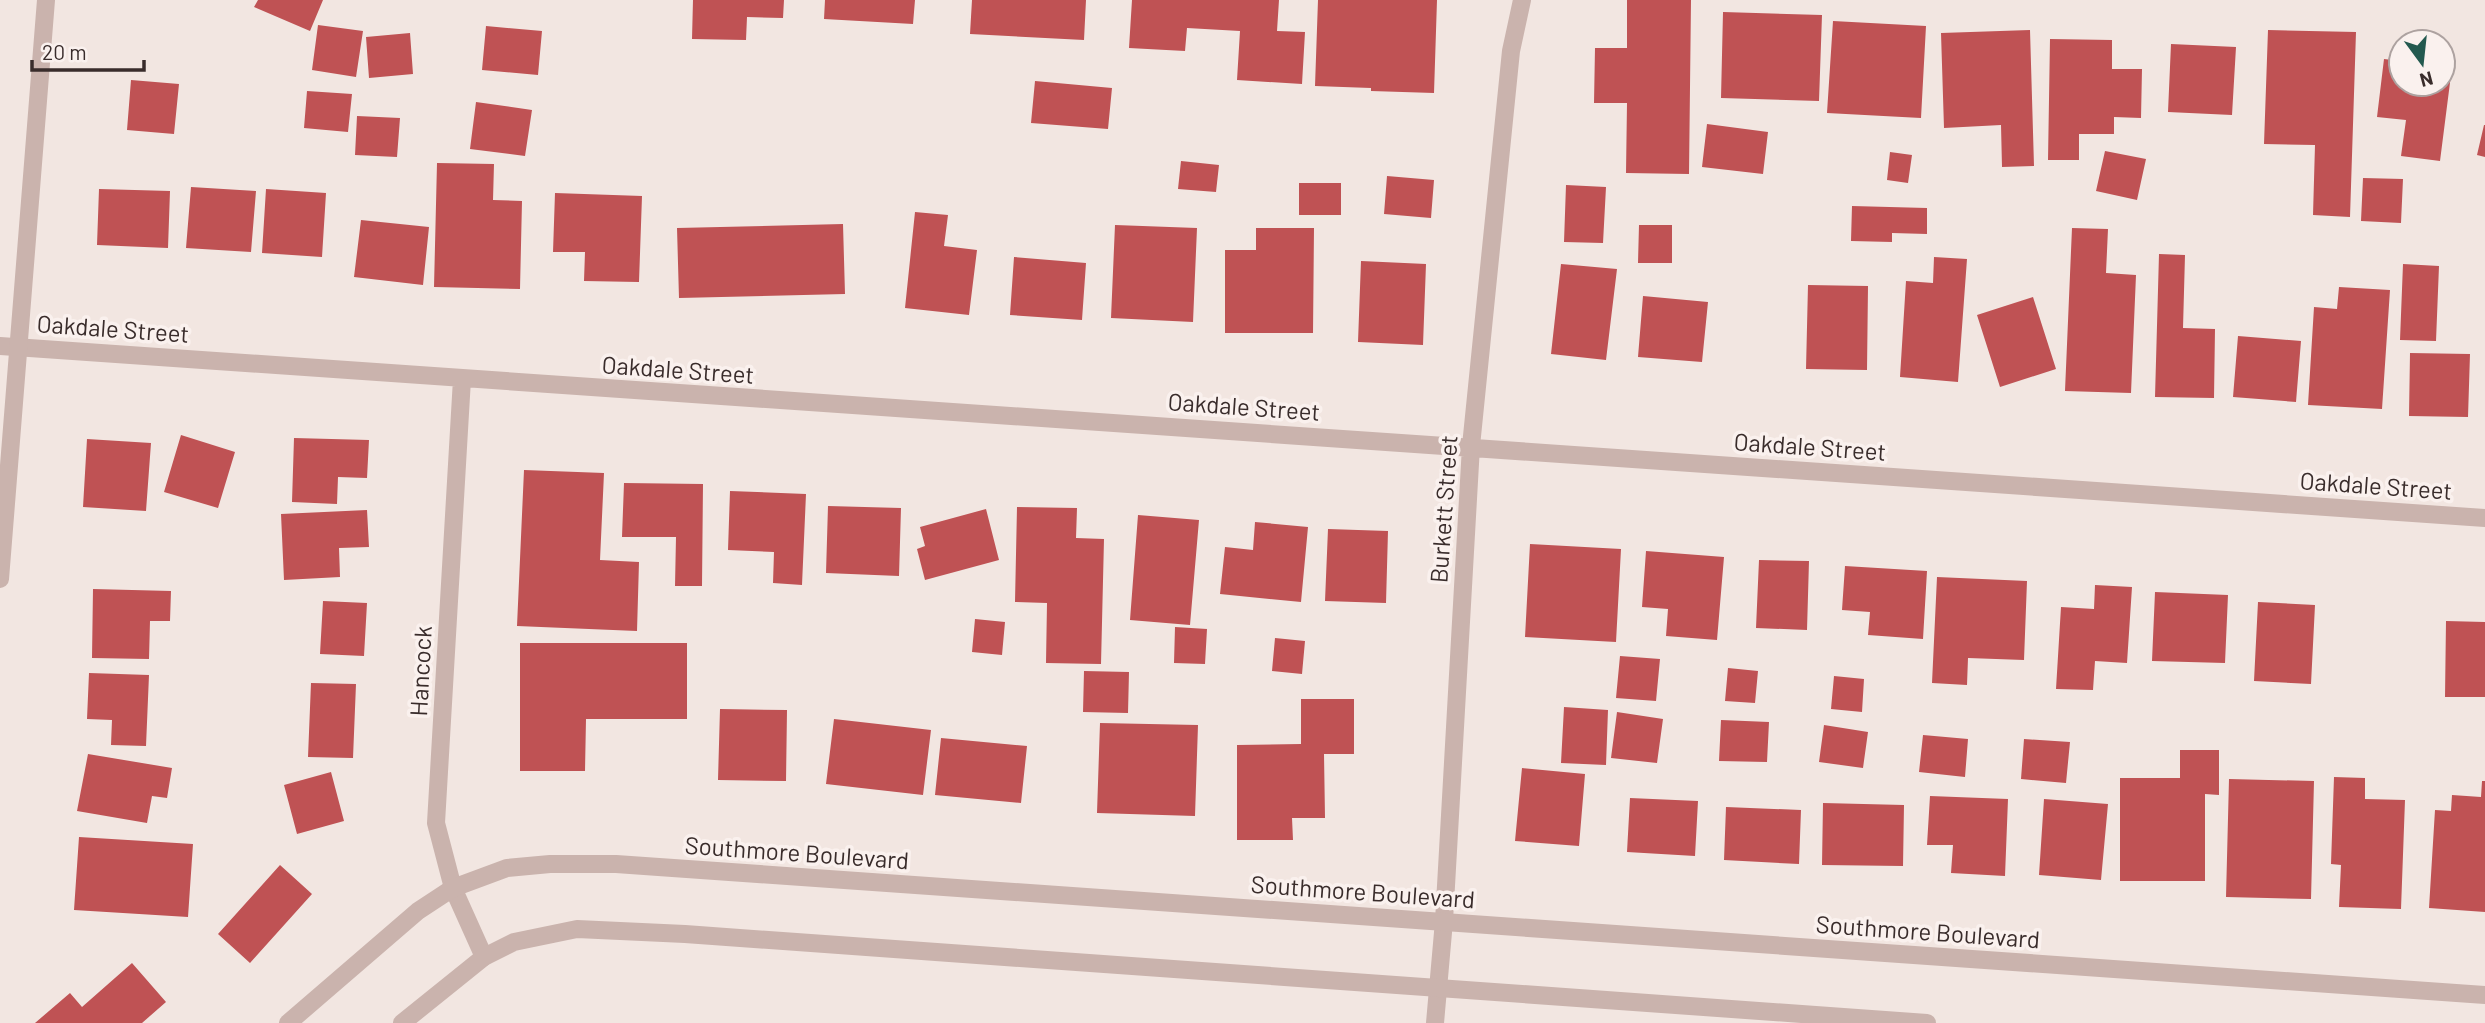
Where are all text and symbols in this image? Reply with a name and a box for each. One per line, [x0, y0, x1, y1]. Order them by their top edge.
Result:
scale bar [32, 28, 144, 72]
north arrow [2387, 28, 2457, 98]
text: 20 m [42, 39, 87, 64]
text: N [2417, 67, 2436, 93]
street label: Oakdale Street [36, 308, 190, 348]
street label: Oakdale Street [601, 349, 755, 389]
street label: Oakdale Street [1167, 386, 1321, 426]
street label: Oakdale Street [1733, 426, 1887, 466]
street label: Burkett Street [1423, 434, 1463, 584]
street label: Oakdale Street [2299, 465, 2453, 505]
street label: Hancock [403, 625, 437, 717]
street label: Southmore Boulevard [684, 830, 910, 874]
street label: Southmore Boulevard [1250, 869, 1476, 913]
street label: Southmore Boulevard [1815, 909, 2041, 953]

